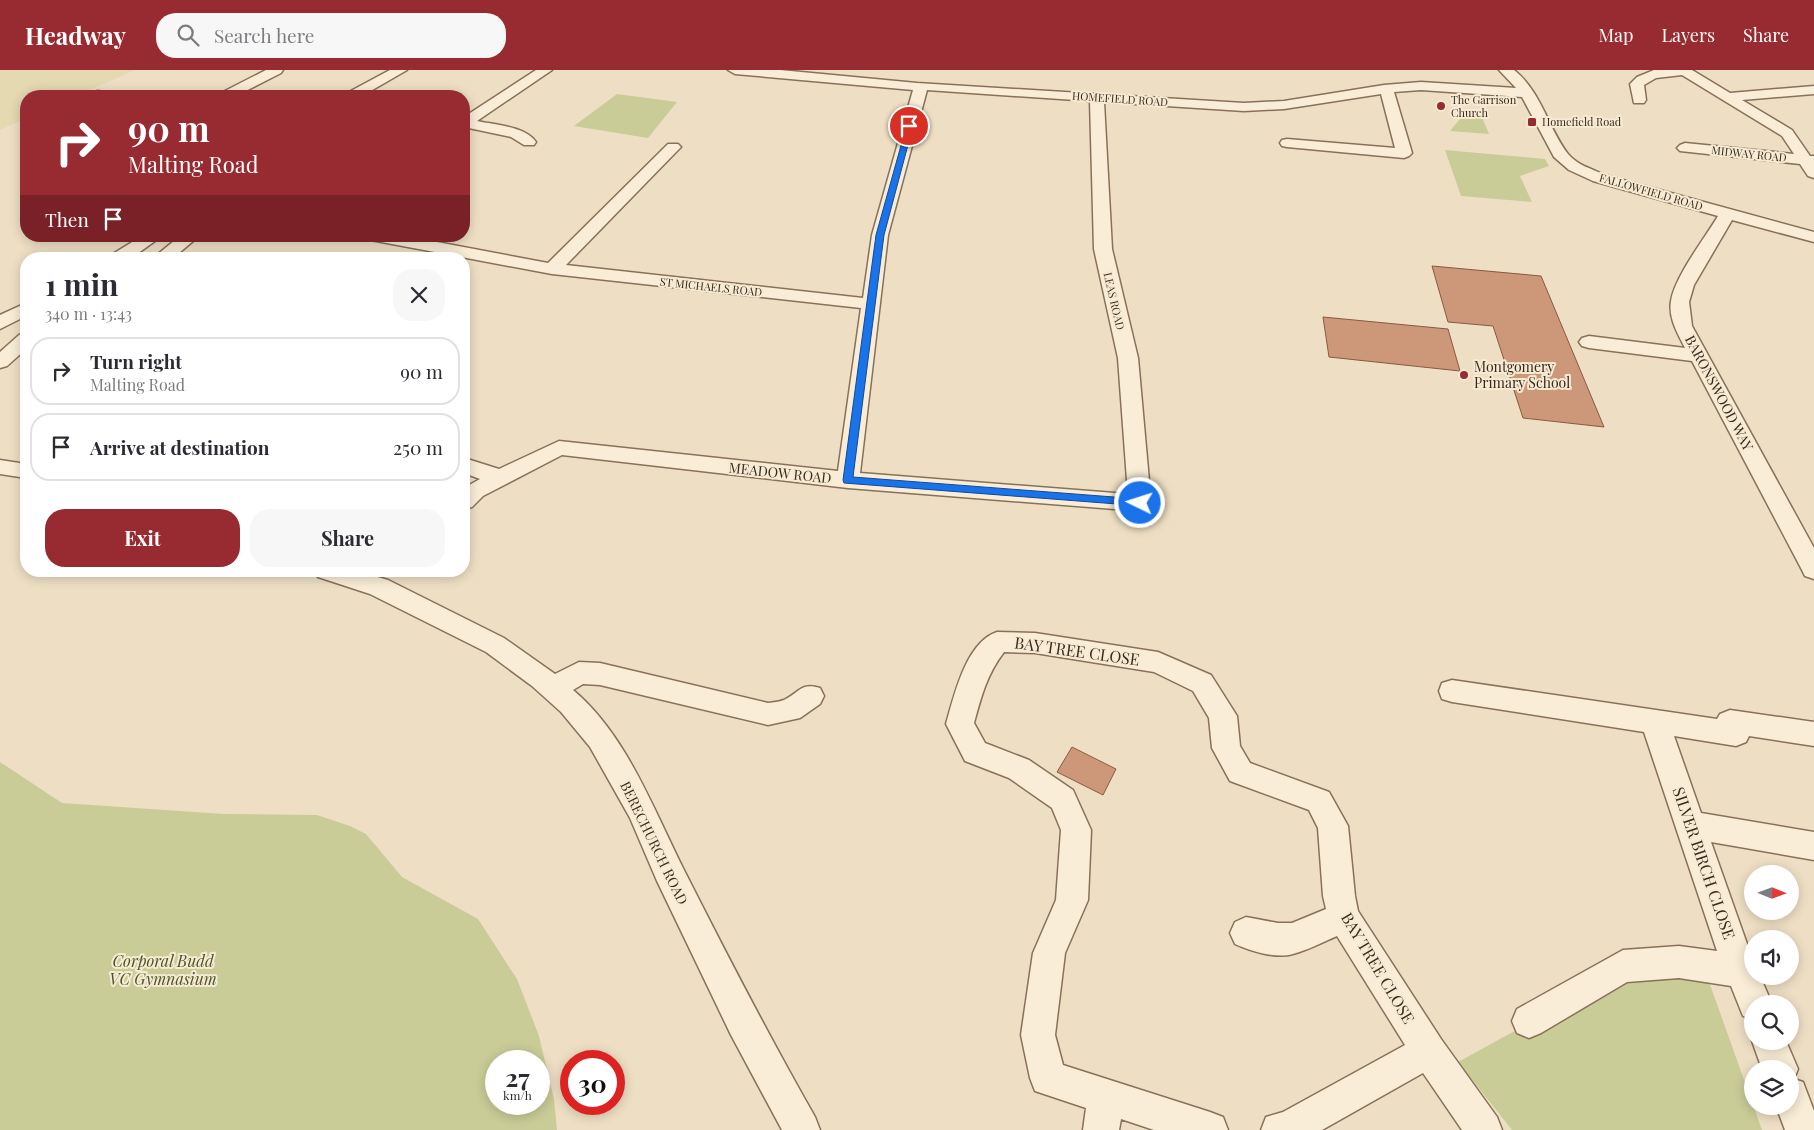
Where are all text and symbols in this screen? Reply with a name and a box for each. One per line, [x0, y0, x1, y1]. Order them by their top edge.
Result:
search box [156, 13, 506, 58]
text: Headway [25, 19, 126, 51]
icon: search [174, 21, 202, 49]
text: Search here [214, 22, 314, 48]
text: Map [1598, 23, 1633, 47]
text: Layers [1661, 23, 1715, 47]
text: Share [1743, 23, 1789, 47]
street label: HOMEFIELD ROAD [1072, 88, 1169, 109]
place label: The Garrison Church [1451, 92, 1517, 120]
marker: The Garrison Church [1435, 100, 1447, 112]
text: 90 m [128, 104, 210, 151]
pin [888, 105, 930, 147]
icon: right [45, 110, 110, 175]
icon: arrive [895, 112, 923, 140]
place label: Homefield Road [1542, 114, 1622, 129]
marker: Homefield Road [1526, 116, 1538, 128]
street label: MIDWAY ROAD [1711, 142, 1787, 165]
text: Malting Road [128, 149, 259, 179]
street label: FALLOWFIELD ROAD [1598, 170, 1705, 213]
icon: arrive [99, 205, 127, 233]
text: Then [45, 206, 89, 232]
text: 1 min [45, 264, 119, 304]
button: close [393, 269, 445, 321]
street label: LEAS ROAD [1101, 271, 1128, 331]
street label: ST MICHAELS ROAD [659, 274, 763, 299]
text: 340 m · 13:43 [45, 303, 132, 324]
street label: BARONSWOOD WAY [1681, 332, 1758, 455]
text: Turn right [90, 348, 182, 374]
icon: right [47, 357, 75, 385]
place label: Montgomery Primary School [1474, 357, 1570, 392]
text: 90 m [400, 358, 443, 384]
marker: Montgomery Primary School [1458, 369, 1470, 381]
text: Malting Road [90, 374, 185, 395]
icon: arrive [47, 433, 75, 461]
text: Arrive at destination [90, 434, 270, 460]
text: 250 m [393, 434, 443, 460]
street label: MEADOW ROAD [728, 458, 832, 487]
position arrow [1113, 476, 1165, 528]
button: Exit [45, 509, 240, 567]
button: Share [250, 509, 445, 567]
street label: BAY TREE CLOSE [1013, 631, 1141, 670]
street label: BERECHURCH ROAD [616, 778, 693, 908]
street label: SILVER BIRCH CLOSE [1669, 784, 1740, 942]
north arrow [1744, 865, 1799, 920]
map controls [1744, 865, 1799, 1115]
street label: BAY TREE CLOSE [1337, 908, 1420, 1027]
button: sound [1744, 930, 1799, 985]
park label: Corporal Budd VC Gymnasium [109, 950, 217, 989]
button: search [1744, 995, 1799, 1050]
speed limit sign: 30 [560, 1050, 625, 1115]
text: 27 [505, 1060, 530, 1093]
button: layers [1744, 1060, 1799, 1115]
text: km/h [503, 1087, 532, 1103]

